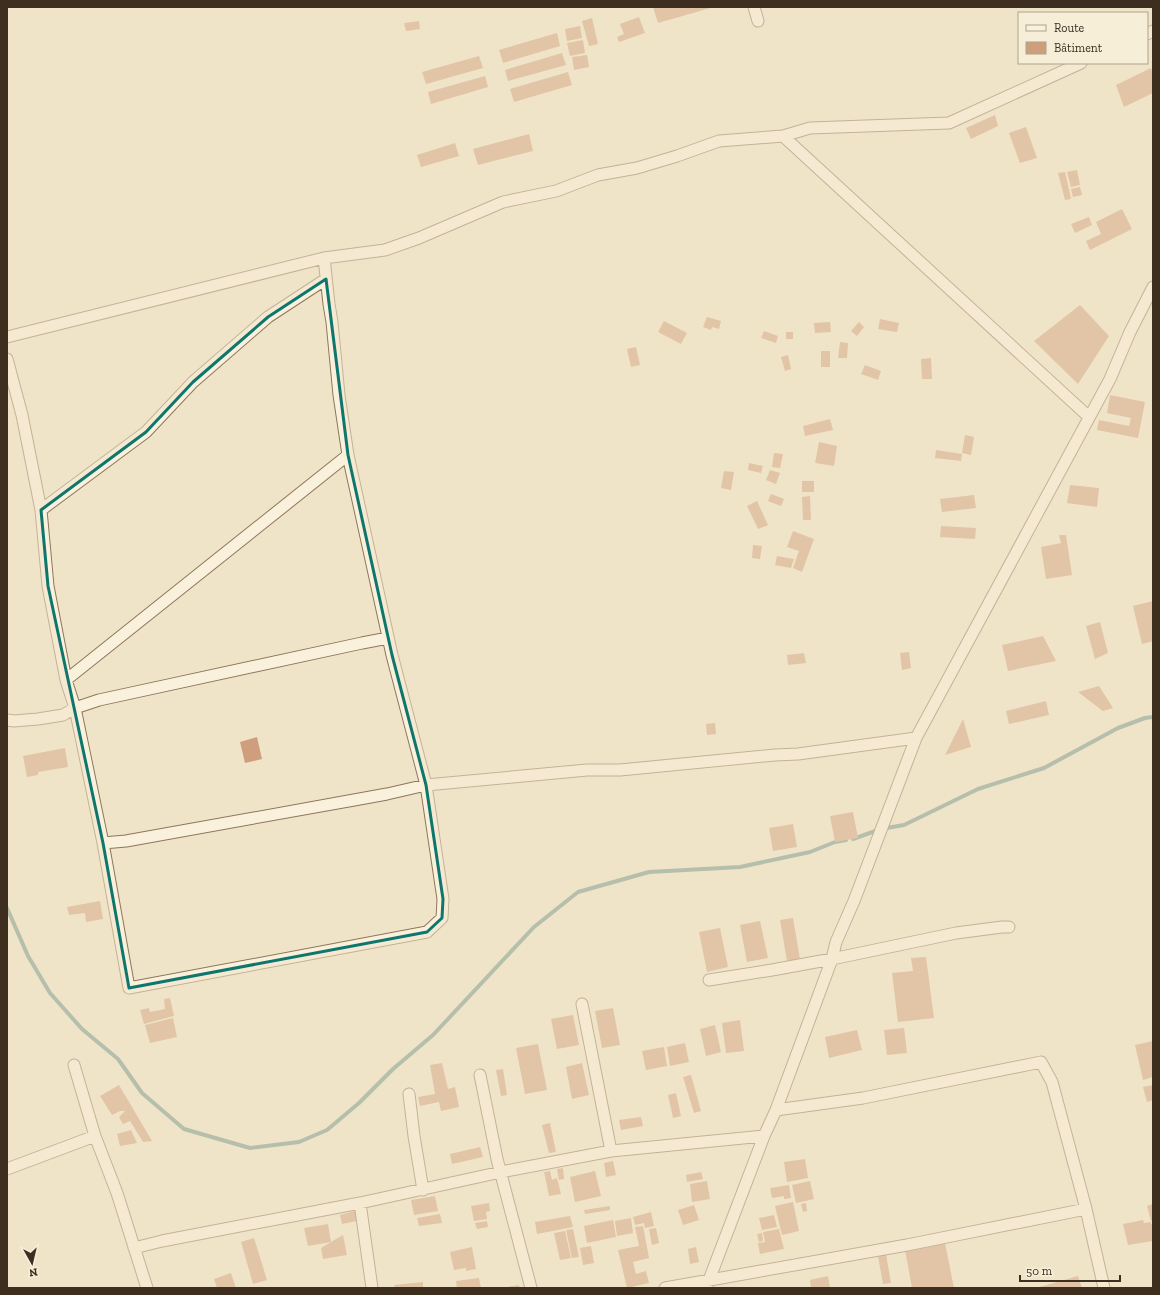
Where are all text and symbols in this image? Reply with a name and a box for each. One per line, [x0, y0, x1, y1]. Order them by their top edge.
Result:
legend [1018, 12, 1148, 64]
text: Route [1054, 21, 1085, 35]
text: Bâtiment [1054, 41, 1103, 55]
north arrow [12, 1243, 52, 1283]
scale bar [1020, 1257, 1120, 1283]
text: 50 m [1026, 1264, 1053, 1278]
text: N [28, 1265, 38, 1280]

